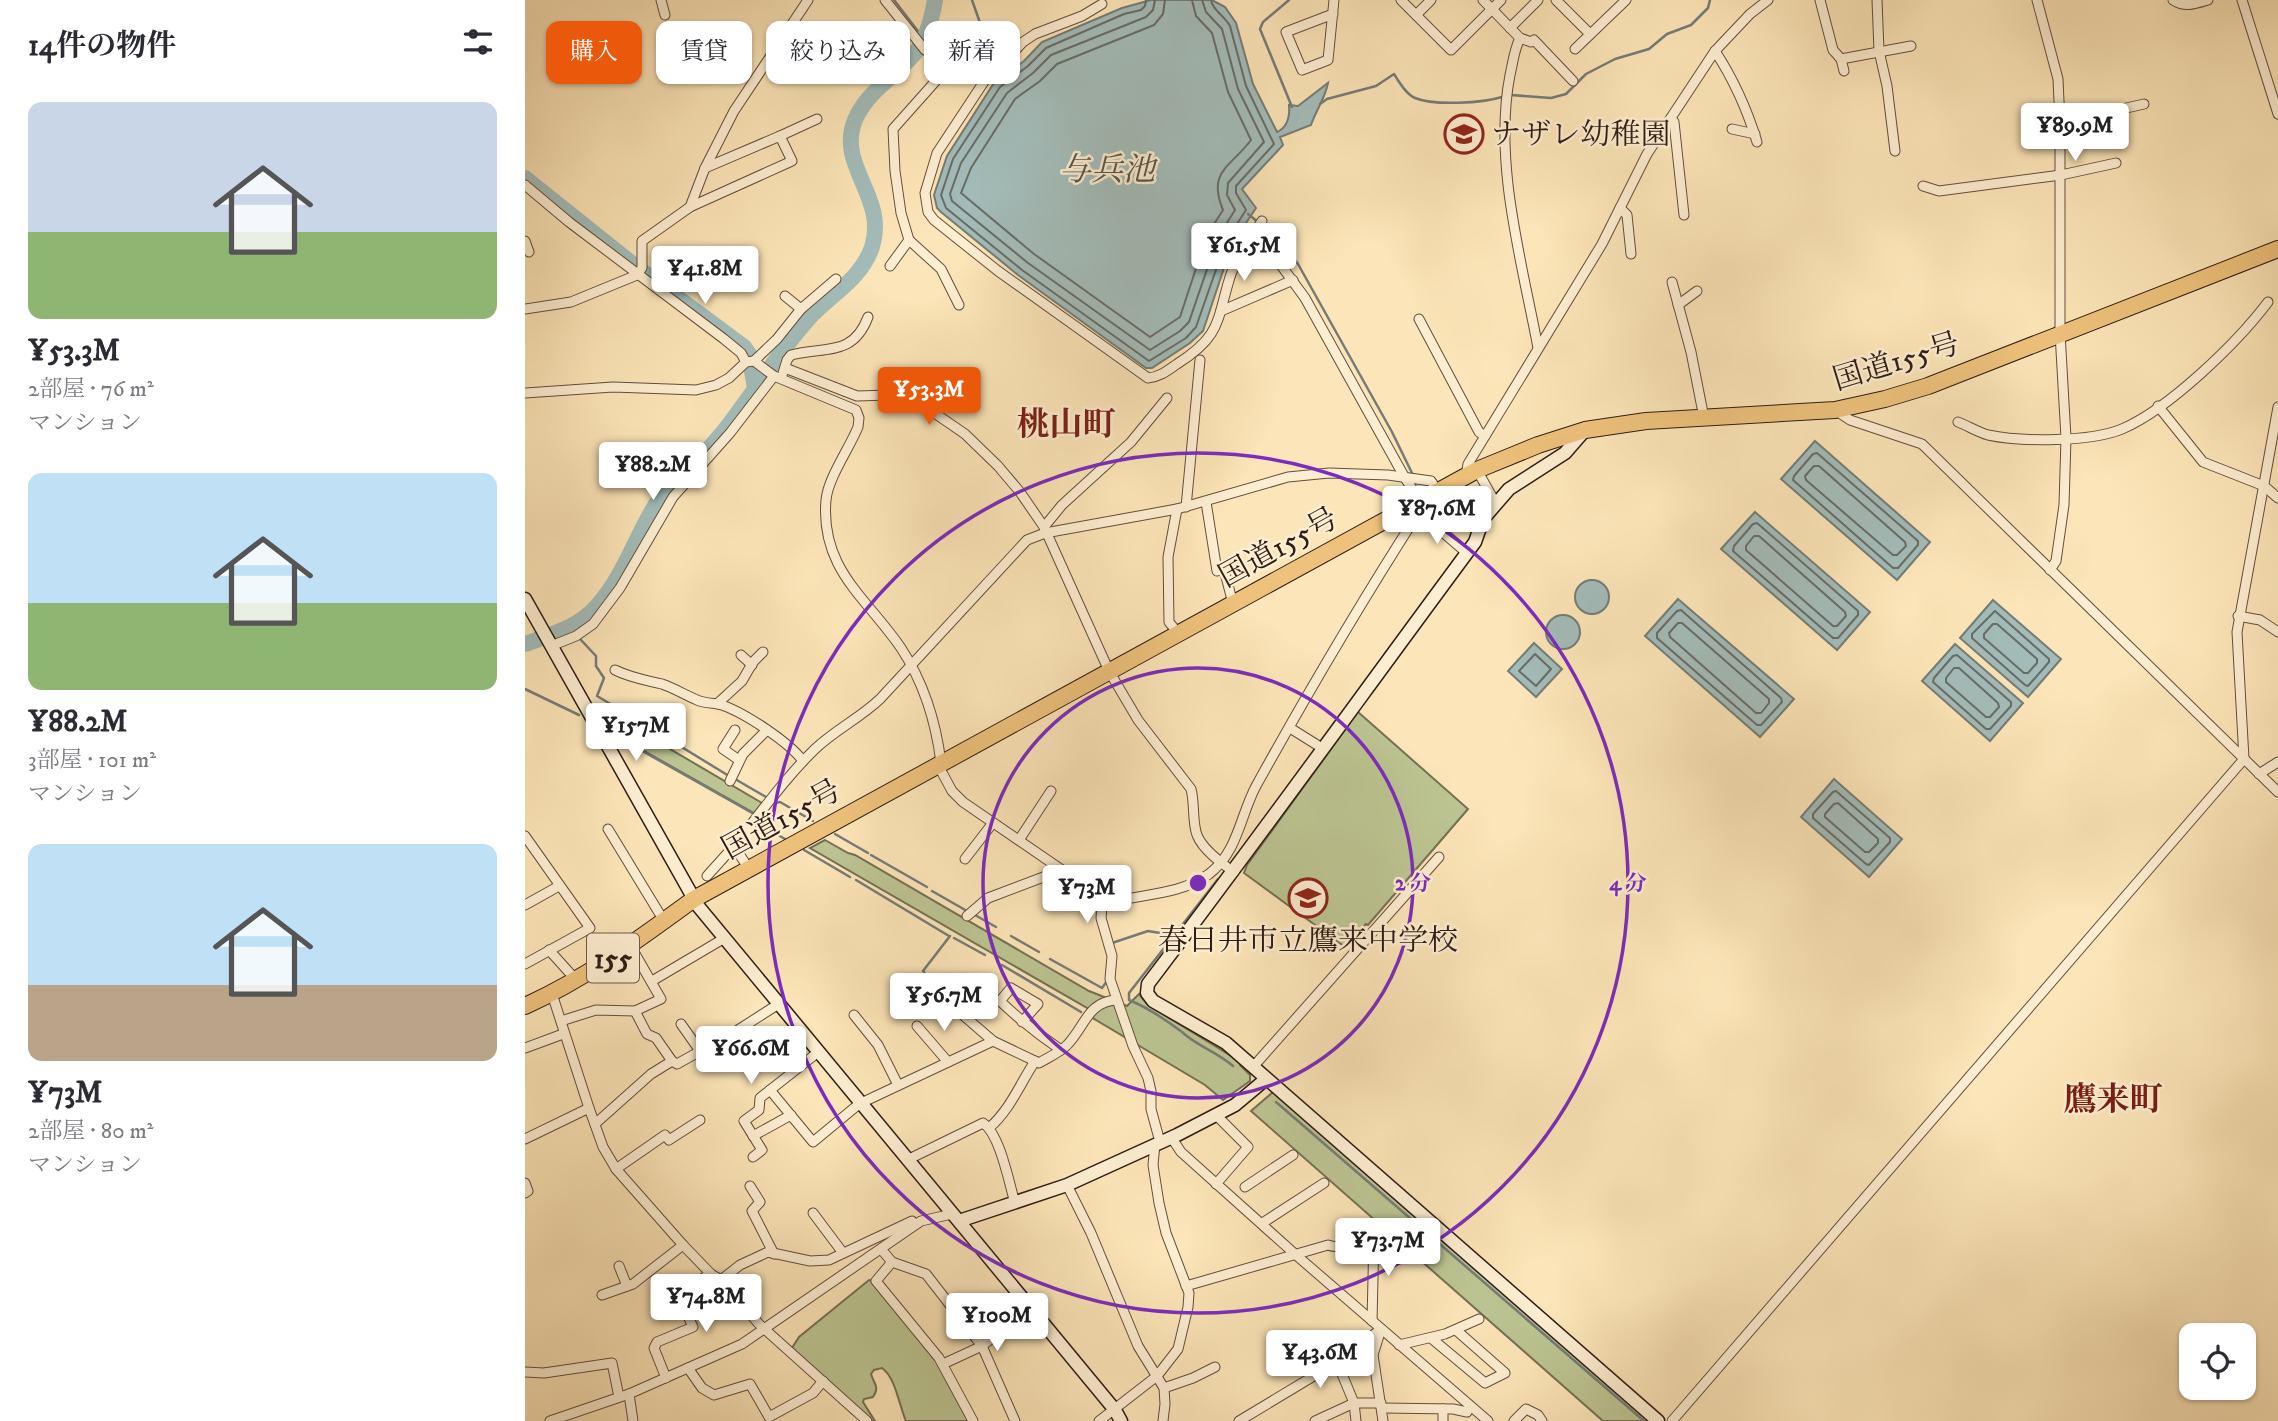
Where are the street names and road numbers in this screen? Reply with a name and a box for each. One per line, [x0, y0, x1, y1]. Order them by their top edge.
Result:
street label: 国道155号 [1829, 326, 1964, 399]
street label: 国道155号 [1213, 500, 1345, 596]
street label: 国道155号 [716, 772, 848, 868]
road number: 155 [587, 934, 639, 982]

